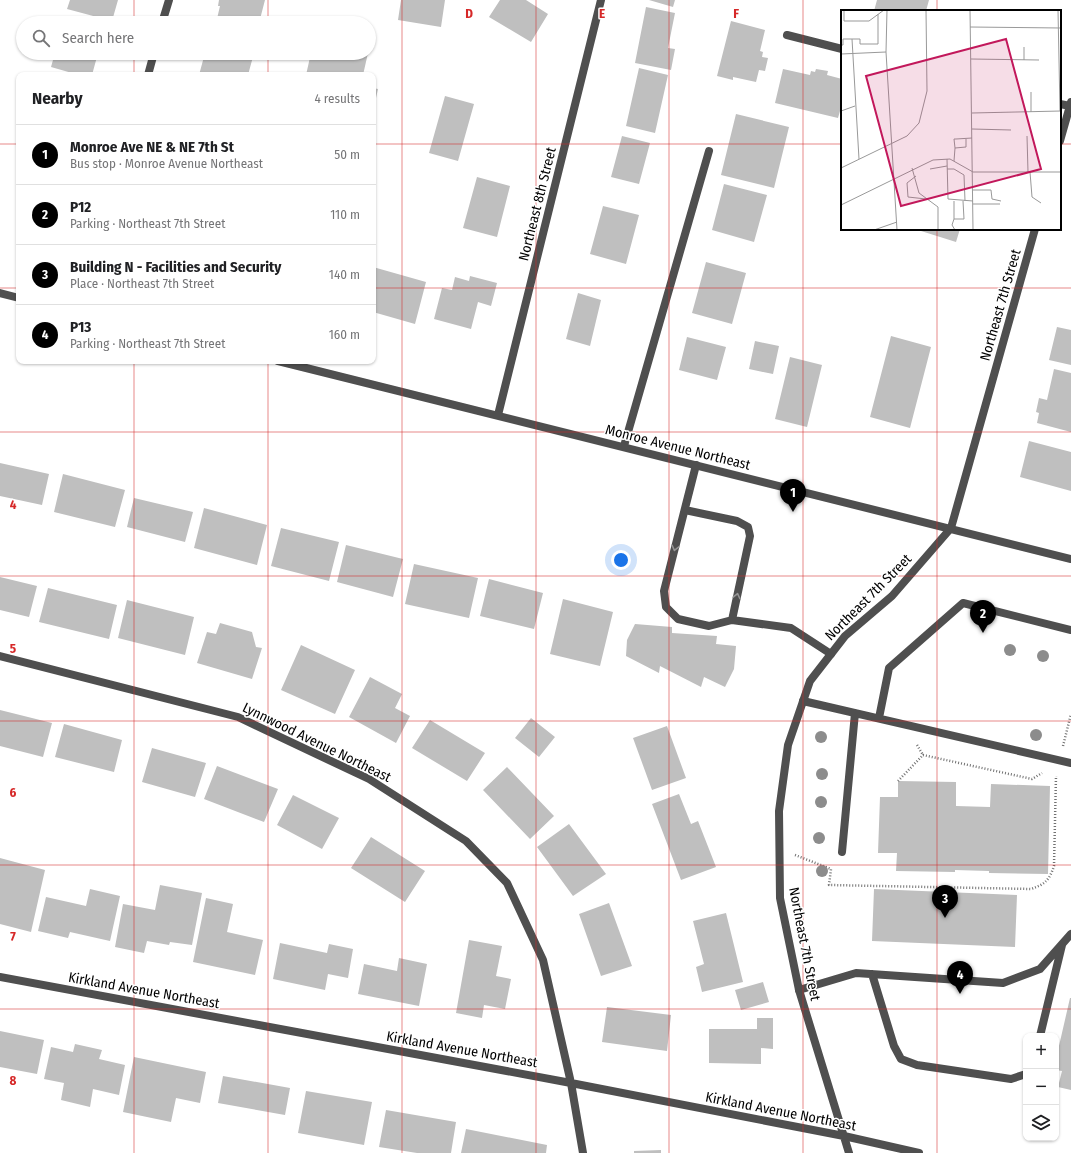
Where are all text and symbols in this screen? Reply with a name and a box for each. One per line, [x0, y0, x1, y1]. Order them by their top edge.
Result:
text: D [465, 6, 473, 21]
text: E [599, 6, 605, 21]
text: F [733, 6, 739, 21]
inset map [841, 10, 1061, 230]
search box [16, 16, 376, 60]
icon: search [30, 27, 52, 49]
text: Search here [62, 29, 134, 47]
text: Nearby [32, 88, 83, 109]
text: 4 results [314, 91, 360, 106]
text: Monroe Ave NE & NE 7th St [70, 138, 234, 156]
street label: Northeast 8th Street [515, 145, 560, 263]
text: 1 [42, 147, 48, 162]
text: 50 m [334, 147, 360, 162]
text: Bus stop · Monroe Avenue Northeast [70, 156, 263, 171]
text: P12 [70, 198, 91, 216]
text: 2 [42, 207, 48, 222]
text: 110 m [330, 207, 360, 222]
text: Parking · Northeast 7th Street [70, 216, 225, 231]
street label: Northeast 7th Street [976, 247, 1025, 363]
text: Building N - Facilities and Security [70, 258, 281, 276]
text: 3 [42, 267, 48, 282]
text: 140 m [329, 267, 360, 282]
text: Place · Northeast 7th Street [70, 276, 214, 291]
text: P13 [70, 318, 91, 336]
text: 4 [42, 327, 48, 342]
text: 160 m [329, 327, 360, 342]
text: Parking · Northeast 7th Street [70, 336, 225, 351]
street label: Monroe Avenue Northeast [604, 421, 753, 474]
pin: 1 [780, 479, 806, 512]
text: 4 [10, 497, 17, 512]
one-way arrow [672, 545, 680, 551]
your location [611, 550, 631, 570]
street label: Northeast 7th Street [822, 550, 915, 644]
one-way arrow [733, 592, 741, 599]
pin: 2 [970, 600, 996, 633]
text: 5 [10, 641, 16, 656]
street label: Lynnwood Avenue Northeast [240, 699, 394, 786]
text: 6 [10, 785, 17, 800]
pin: 3 [932, 885, 958, 918]
street label: Northeast 7th Street [785, 886, 824, 1003]
text: 7 [10, 929, 16, 944]
pin: 4 [947, 961, 973, 994]
street label: Kirkland Avenue Northeast [67, 969, 221, 1012]
street label: Kirkland Avenue Northeast [385, 1028, 539, 1071]
map controls [1023, 1033, 1059, 1141]
button: + [1023, 1033, 1059, 1069]
button: − [1023, 1069, 1059, 1105]
text: 8 [10, 1073, 17, 1088]
street label: Kirkland Avenue Northeast [704, 1089, 858, 1135]
button: layers [1023, 1105, 1059, 1141]

